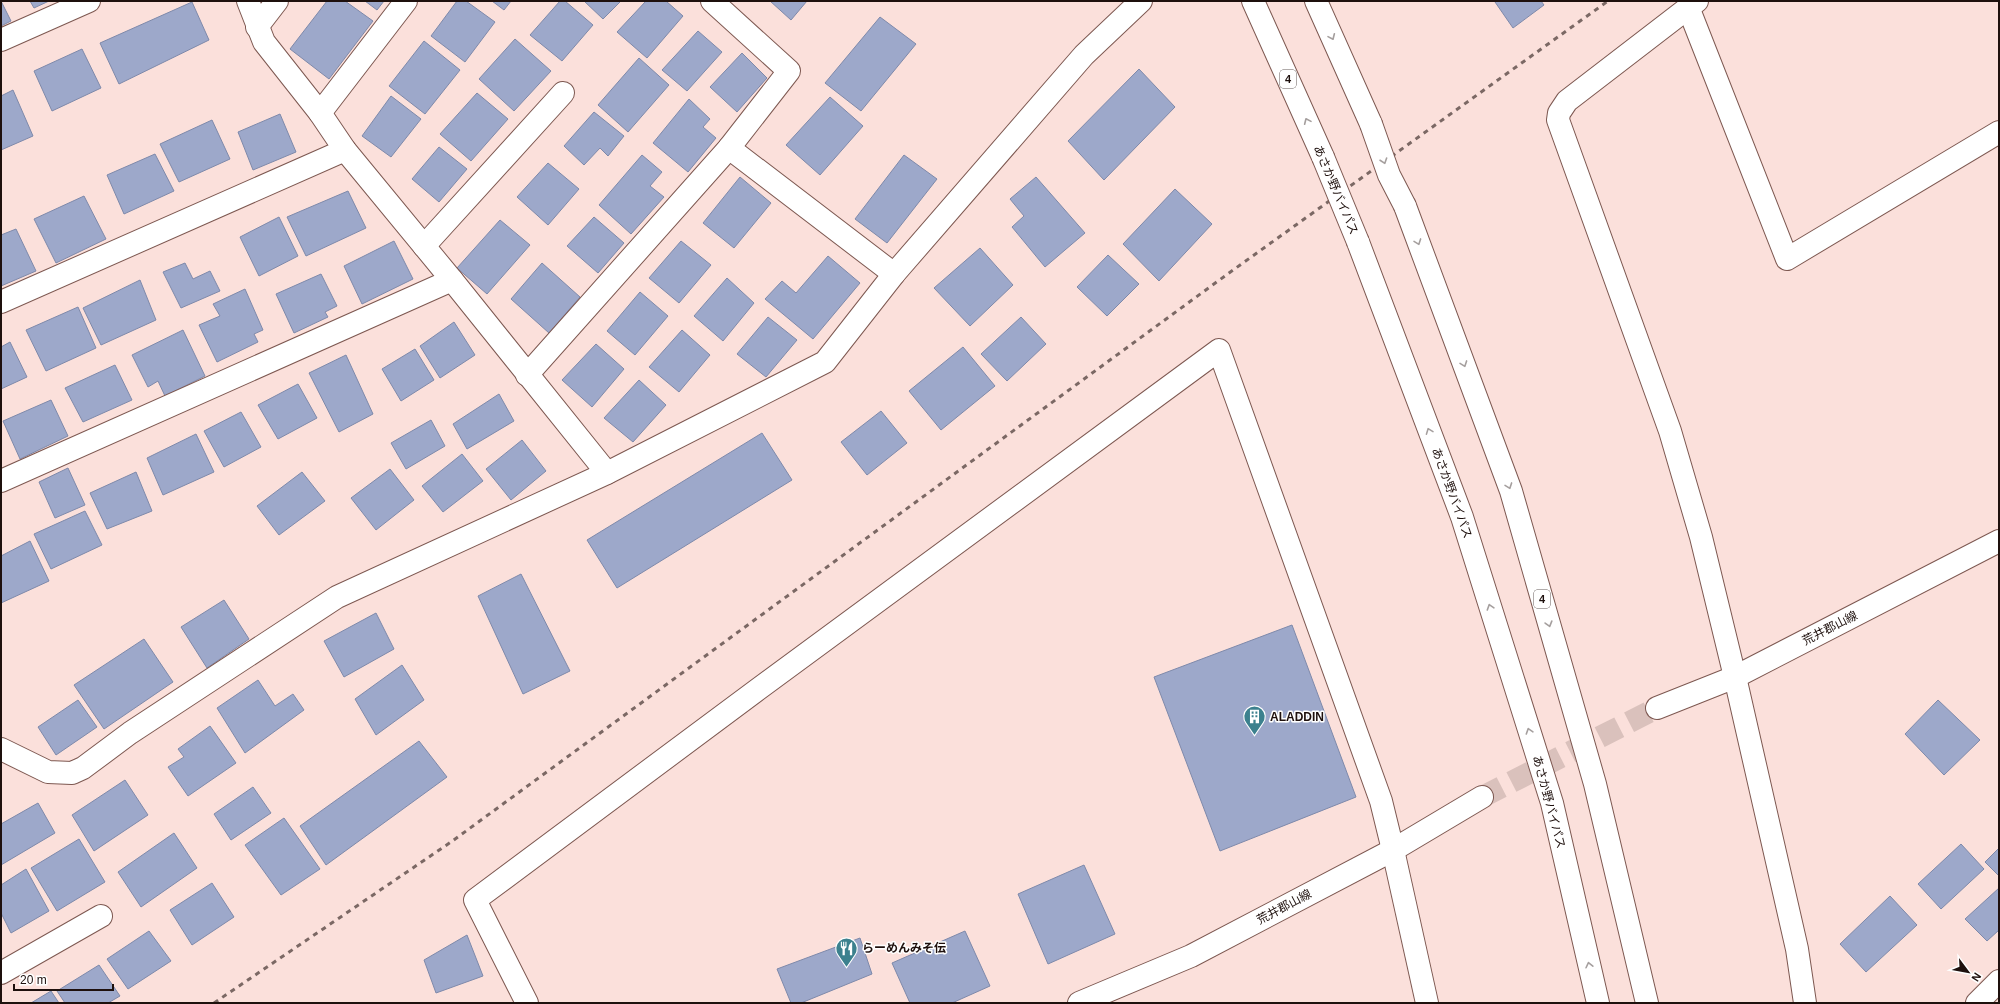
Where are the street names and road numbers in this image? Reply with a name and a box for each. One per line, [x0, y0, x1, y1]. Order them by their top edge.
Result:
road number: 4 [1280, 70, 1296, 88]
street label: あさか野バイパス [1311, 143, 1361, 237]
street label: あさか野バイパス [1429, 446, 1475, 540]
road number: 4 [1534, 590, 1550, 608]
street label: 荒井郡山線 [1800, 608, 1860, 648]
street label: あさか野バイパス [1530, 754, 1568, 850]
street label: 荒井郡山線 [1254, 887, 1314, 927]

